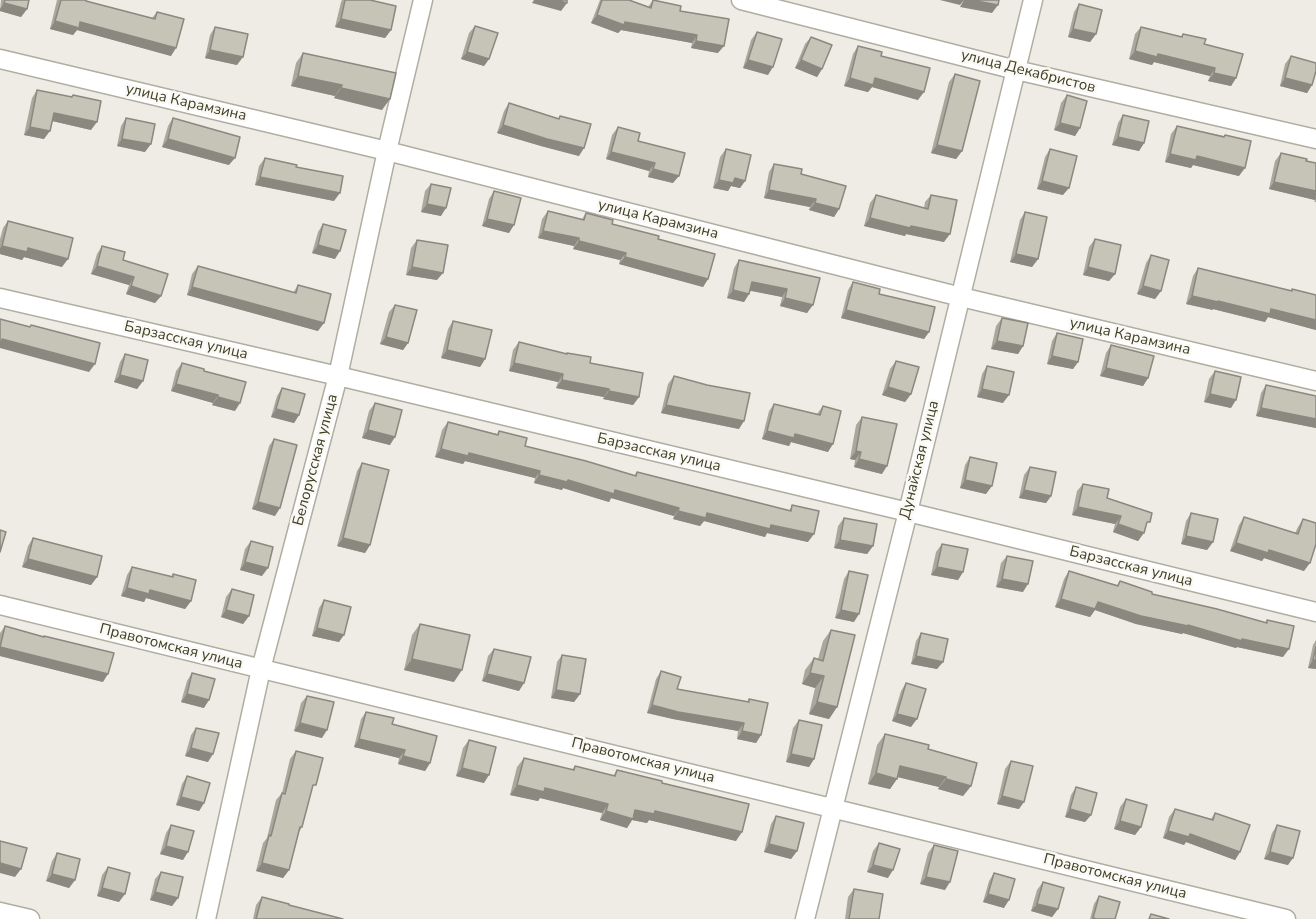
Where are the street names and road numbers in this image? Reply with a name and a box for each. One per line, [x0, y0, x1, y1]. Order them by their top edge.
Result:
street label: улица Декабристов [959, 47, 1097, 97]
street label: улица Карамзина [124, 80, 248, 126]
street label: улица Карамзина [596, 196, 720, 244]
street label: улица Карамзина [1068, 314, 1192, 360]
street label: Барзасская улица [122, 318, 250, 364]
street label: Белорусская улица [290, 392, 342, 528]
street label: Дунайская улица [897, 399, 943, 521]
street label: Барзасская улица [595, 430, 723, 476]
street label: Барзасская улица [1068, 543, 1194, 591]
street label: Правотомская улица [98, 621, 244, 673]
street label: Правотомская улица [570, 735, 716, 787]
street label: Правотомская улица [1042, 851, 1188, 903]

